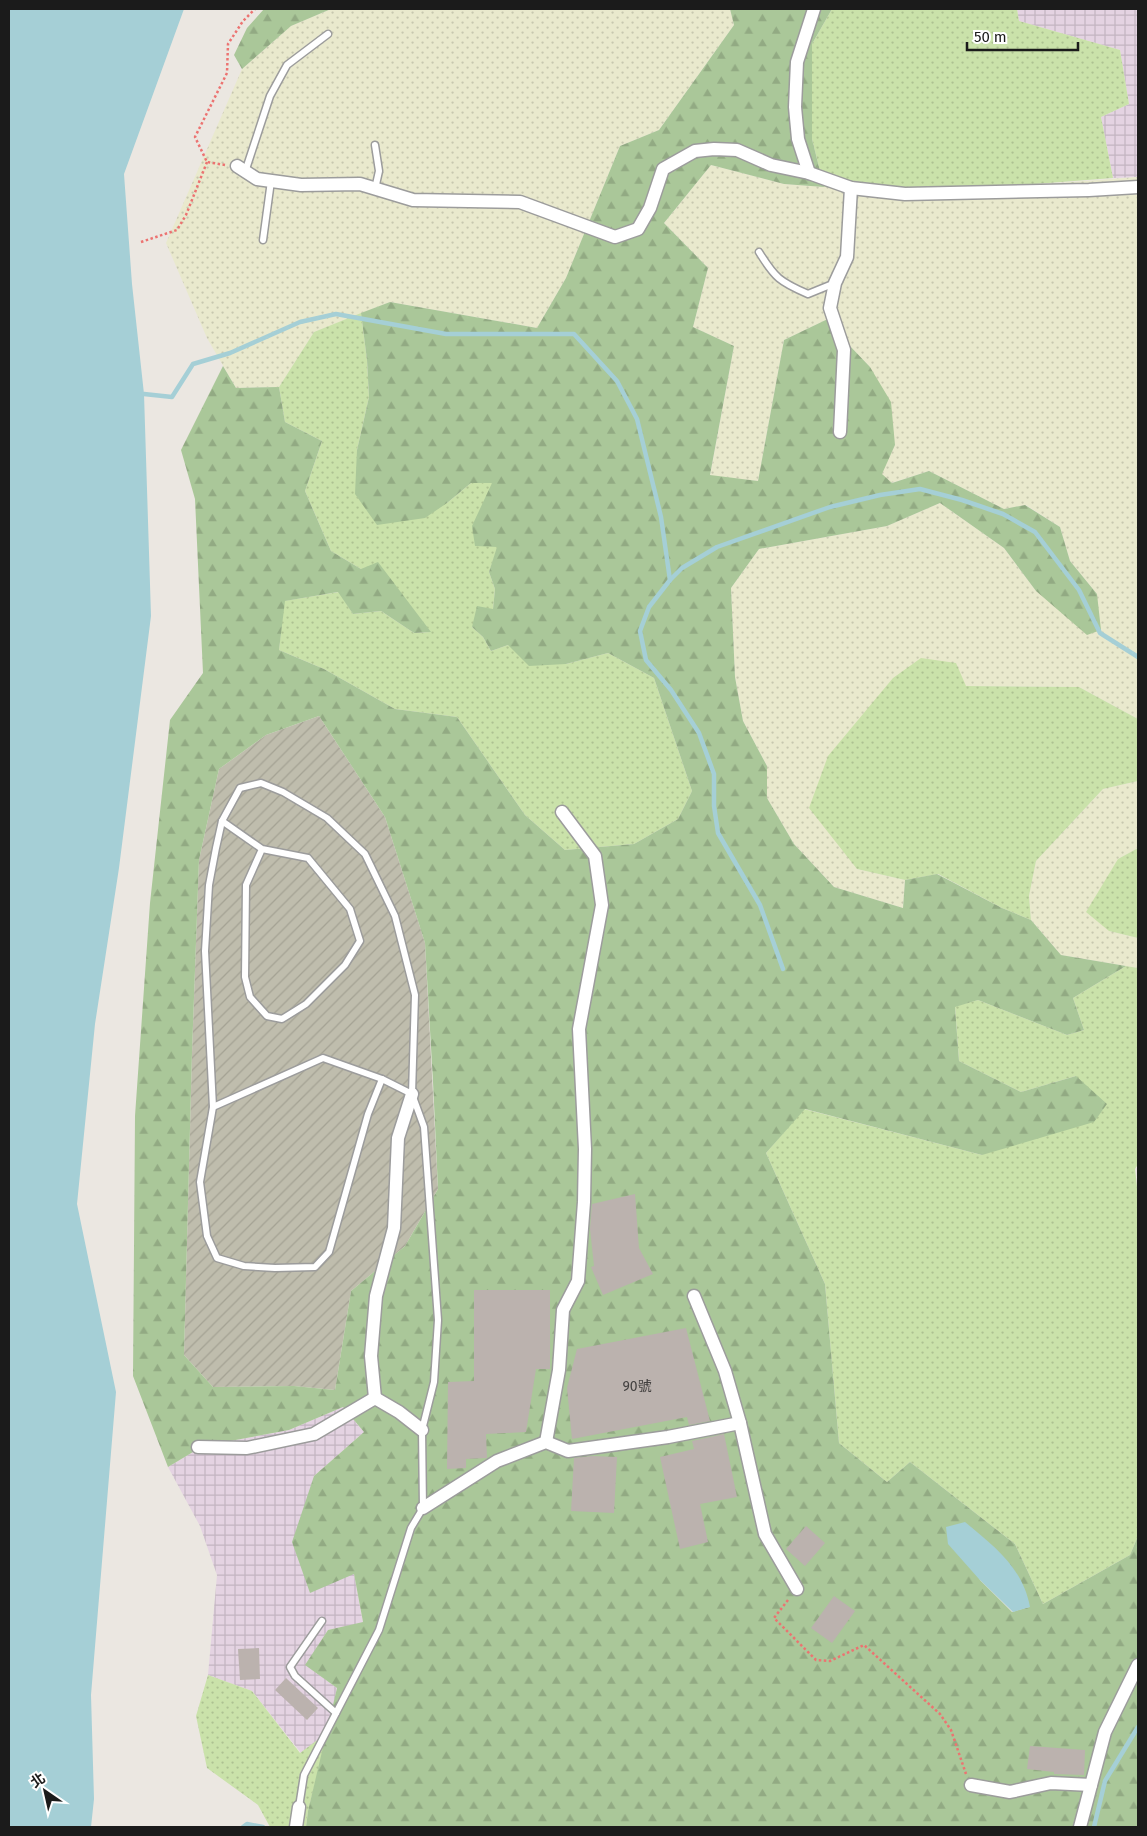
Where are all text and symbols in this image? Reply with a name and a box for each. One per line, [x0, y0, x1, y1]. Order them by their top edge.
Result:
scale bar [967, 20, 1078, 52]
text: 50 m [974, 28, 1007, 46]
house number: 90號 [622, 1378, 652, 1395]
north arrow [20, 1766, 70, 1816]
text: 北 [27, 1770, 49, 1792]

